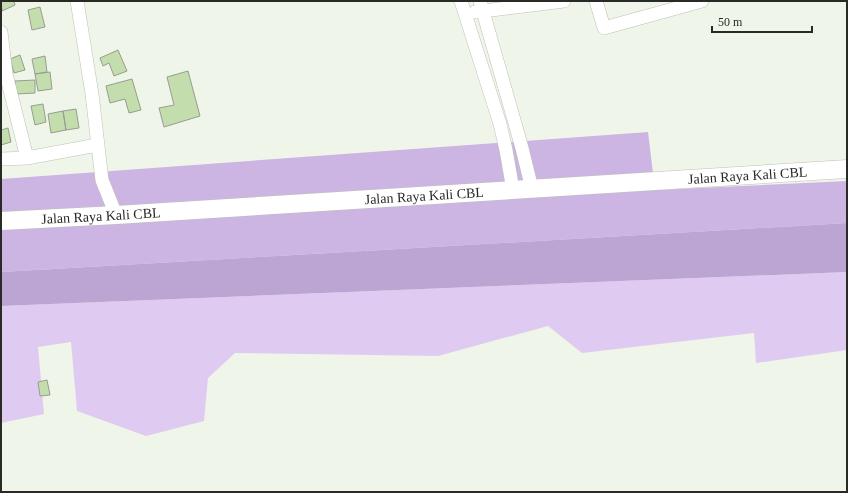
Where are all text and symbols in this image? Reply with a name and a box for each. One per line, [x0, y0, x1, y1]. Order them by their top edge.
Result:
scale bar [712, 8, 812, 34]
text: 50 m [718, 15, 743, 29]
street label: Jalan Raya Kali CBL [688, 165, 808, 187]
street label: Jalan Raya Kali CBL [364, 185, 484, 207]
street label: Jalan Raya Kali CBL [41, 205, 161, 227]

